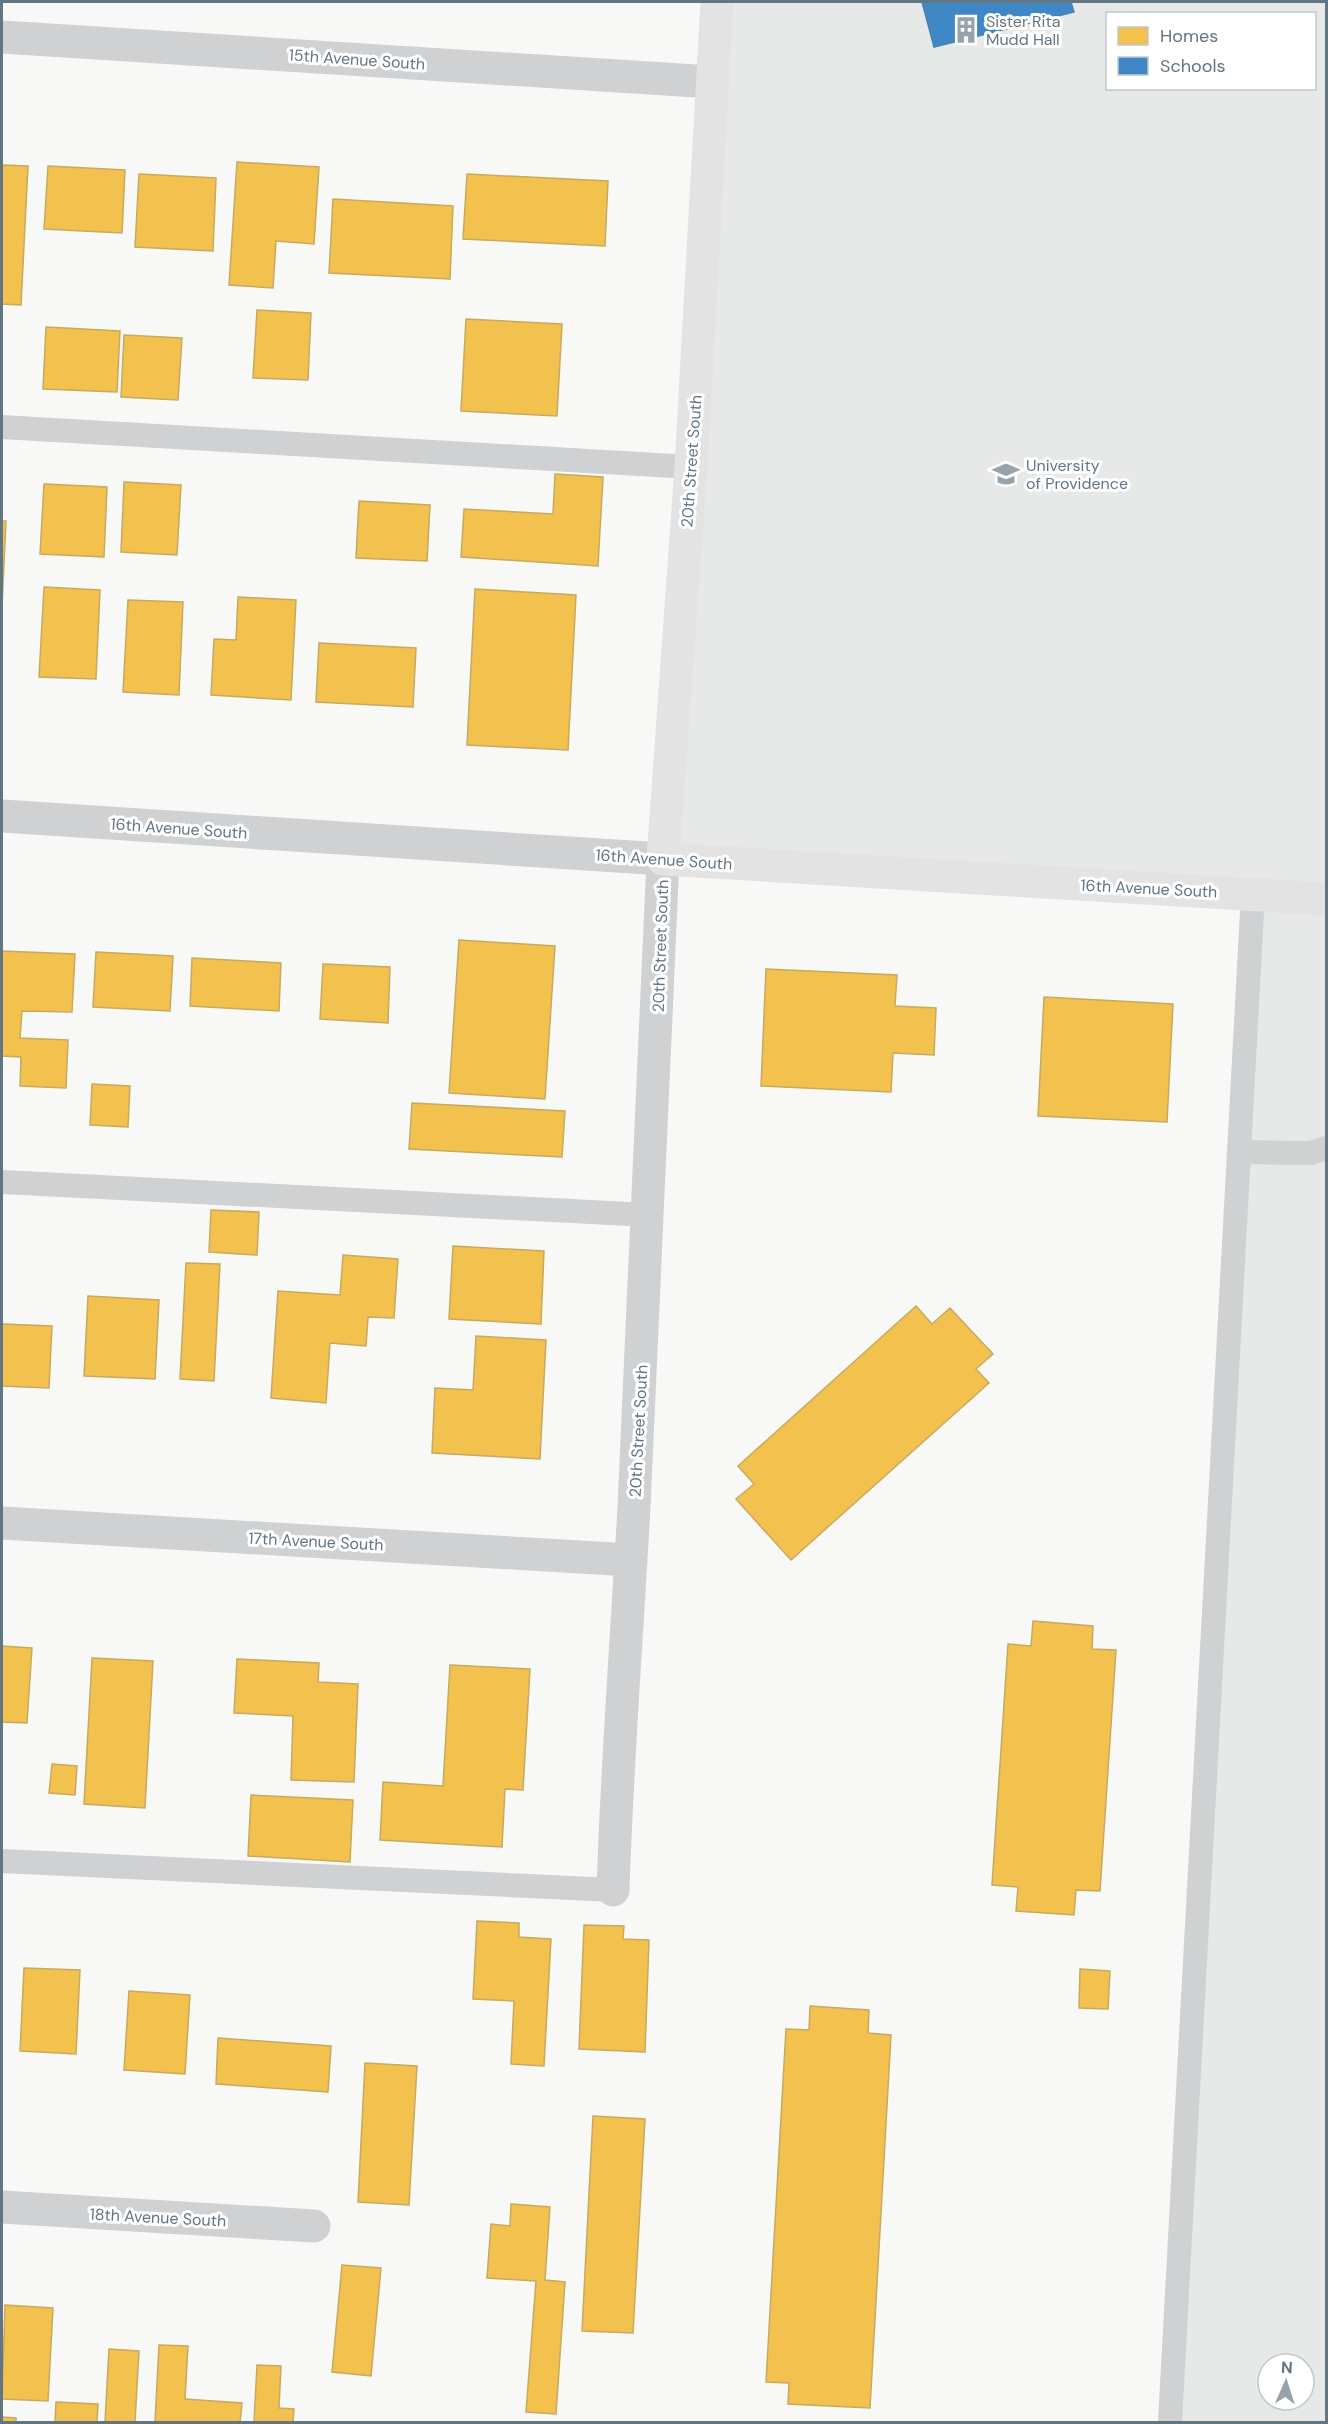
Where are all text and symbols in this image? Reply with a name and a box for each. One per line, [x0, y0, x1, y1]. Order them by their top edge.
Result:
place label: Sister Rita Mudd Hall [986, 11, 1060, 50]
legend [1106, 12, 1316, 90]
building icon: Sister Rita Mudd Hall [951, 15, 981, 45]
text: Homes [1160, 24, 1218, 48]
street label: 15th Avenue South [288, 44, 426, 75]
text: Schools [1160, 54, 1225, 78]
street label: 20th Street South [676, 394, 707, 528]
place label: University of Providence [1026, 455, 1128, 494]
school or university icon: University of Providence [991, 459, 1021, 489]
street label: 16th Avenue South [110, 813, 248, 844]
street label: 16th Avenue South [595, 844, 733, 875]
street label: 16th Avenue South [1080, 874, 1218, 903]
street label: 20th Street South [648, 879, 673, 1013]
street label: 20th Street South [625, 1364, 652, 1498]
street label: 17th Avenue South [248, 1527, 384, 1556]
street label: 18th Avenue South [89, 2203, 227, 2232]
north arrow [1256, 2352, 1316, 2412]
text: N [1280, 2357, 1293, 2378]

